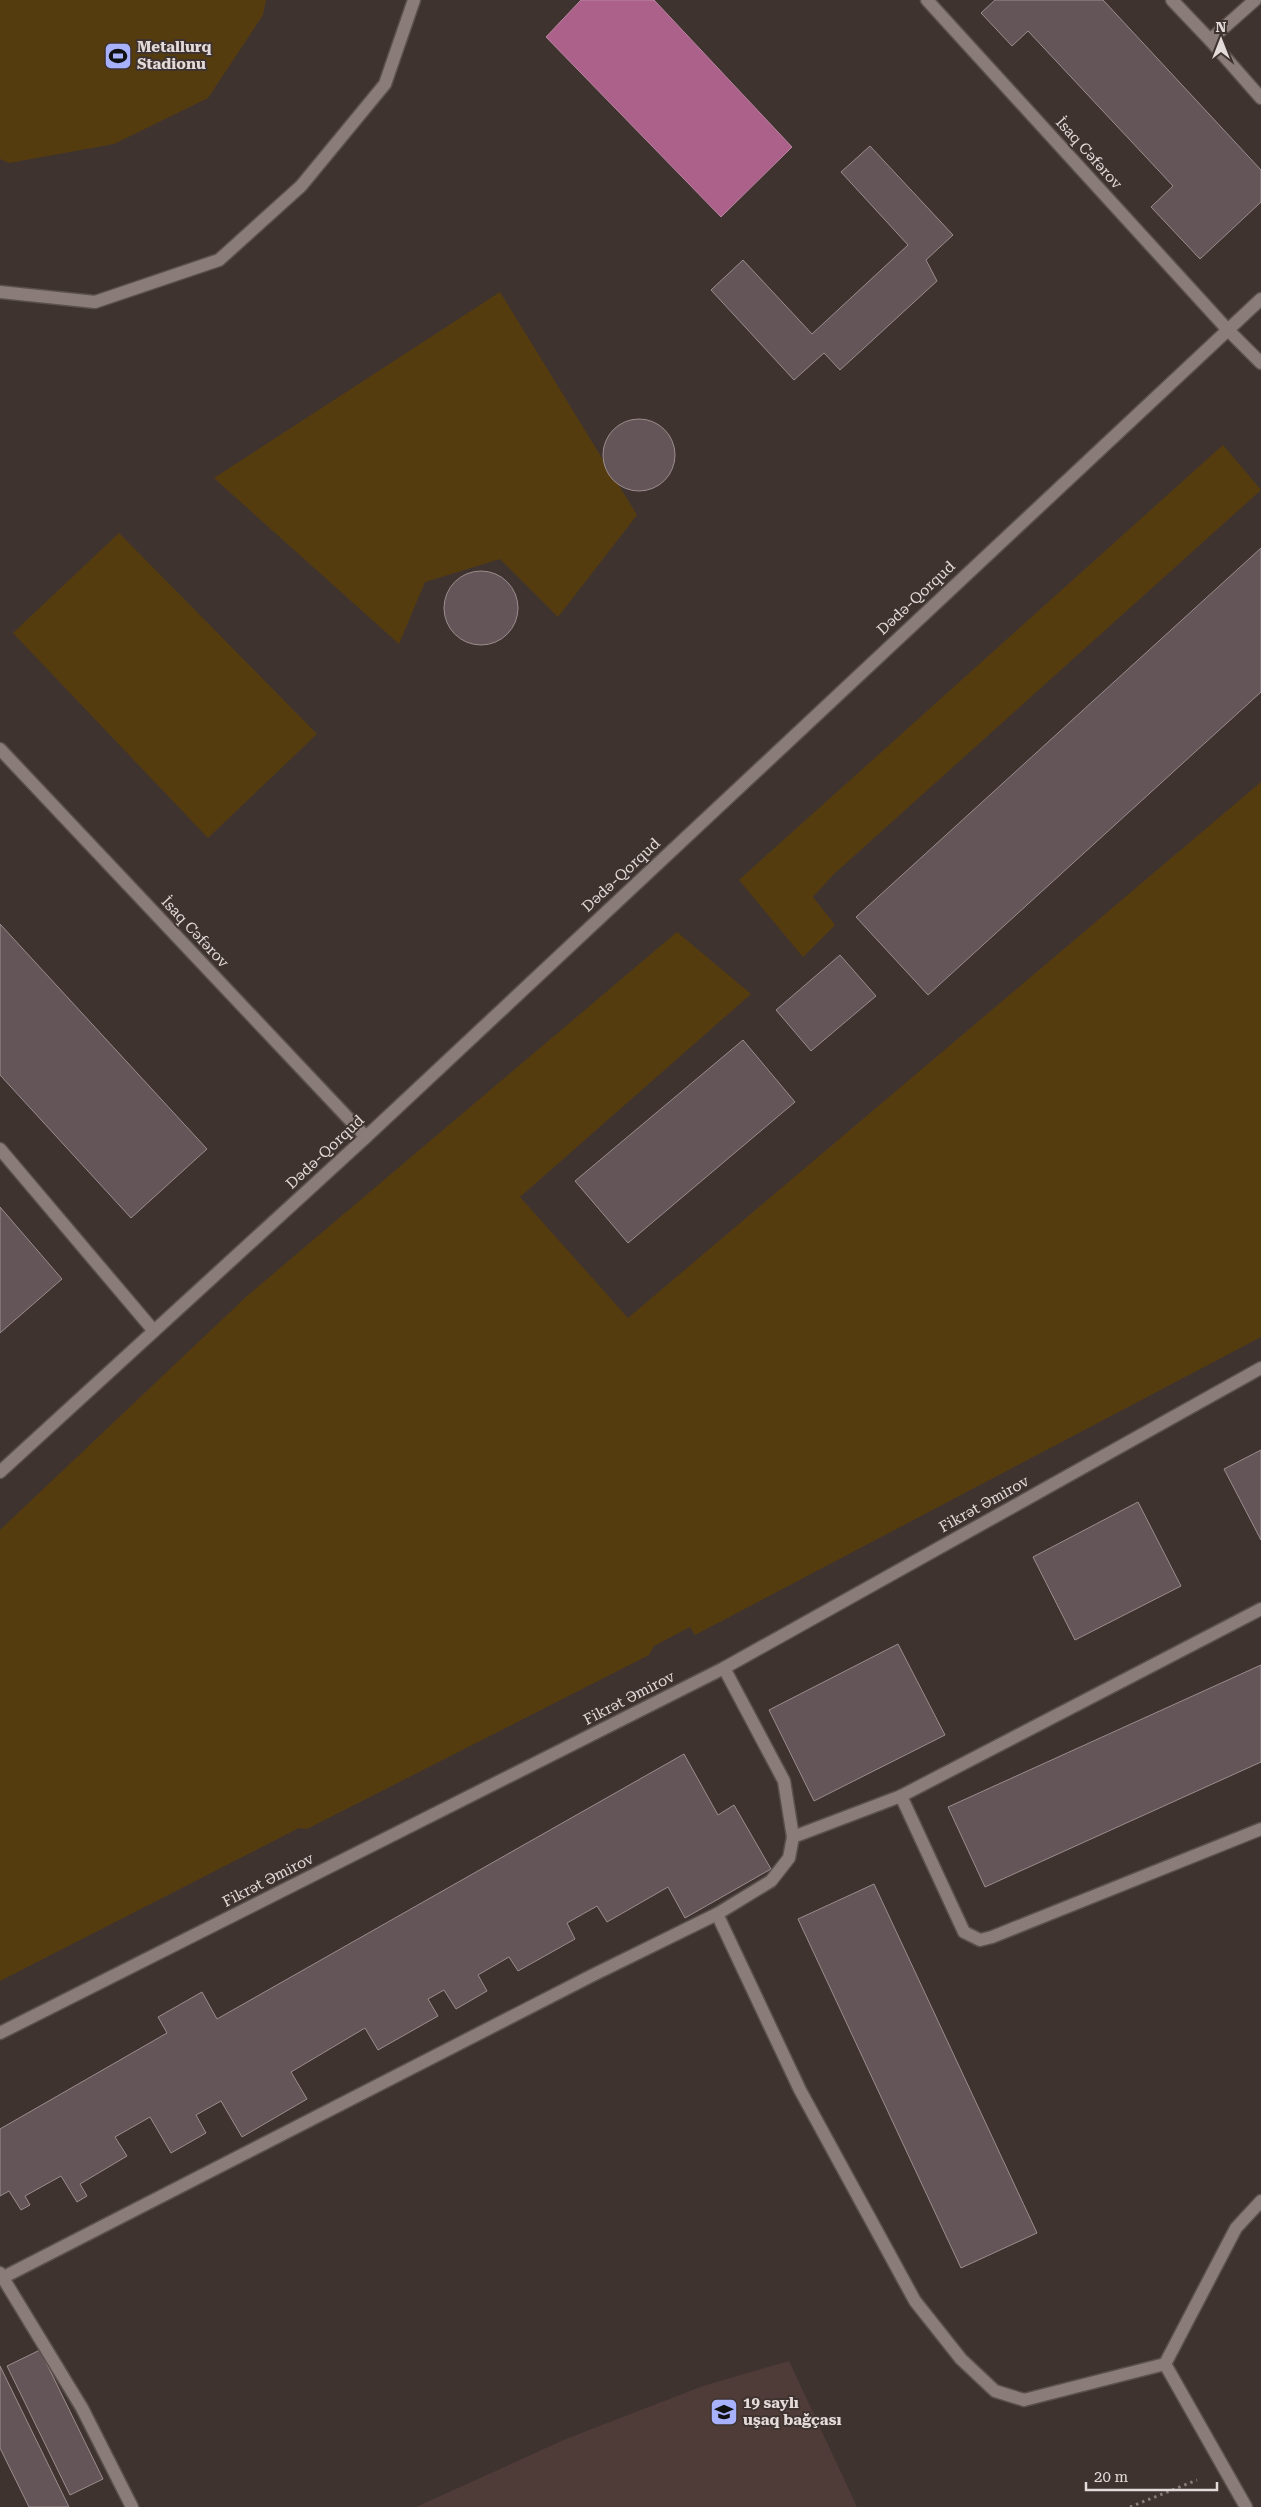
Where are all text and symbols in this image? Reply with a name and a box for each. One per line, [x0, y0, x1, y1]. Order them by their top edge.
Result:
north arrow [1196, 15, 1246, 65]
text: N [1216, 19, 1227, 35]
place label: Metallurq Stadionu [137, 38, 211, 73]
sports icon: Metallurq Stadionu [103, 41, 133, 71]
street label: İsaq Cəfərov [1052, 113, 1126, 193]
street label: Dədə-Qorqud [873, 557, 959, 639]
street label: Dədə-Qorqud [578, 834, 664, 916]
street label: İsaq Cəfərov [158, 893, 233, 971]
street label: Dədə-Qorqud [282, 1111, 368, 1193]
street label: Fikrət Əmirov [936, 1472, 1032, 1536]
street label: Fikrət Əmirov [580, 1667, 678, 1729]
street label: Fikrət Əmirov [219, 1849, 317, 1911]
place label: 19 saylı uşaq bağçası [743, 2394, 841, 2429]
school or university icon: 19 saylı uşaq bağçası [709, 2397, 739, 2427]
scale bar [1086, 2460, 1217, 2492]
text: 20 m [1094, 2468, 1129, 2486]

